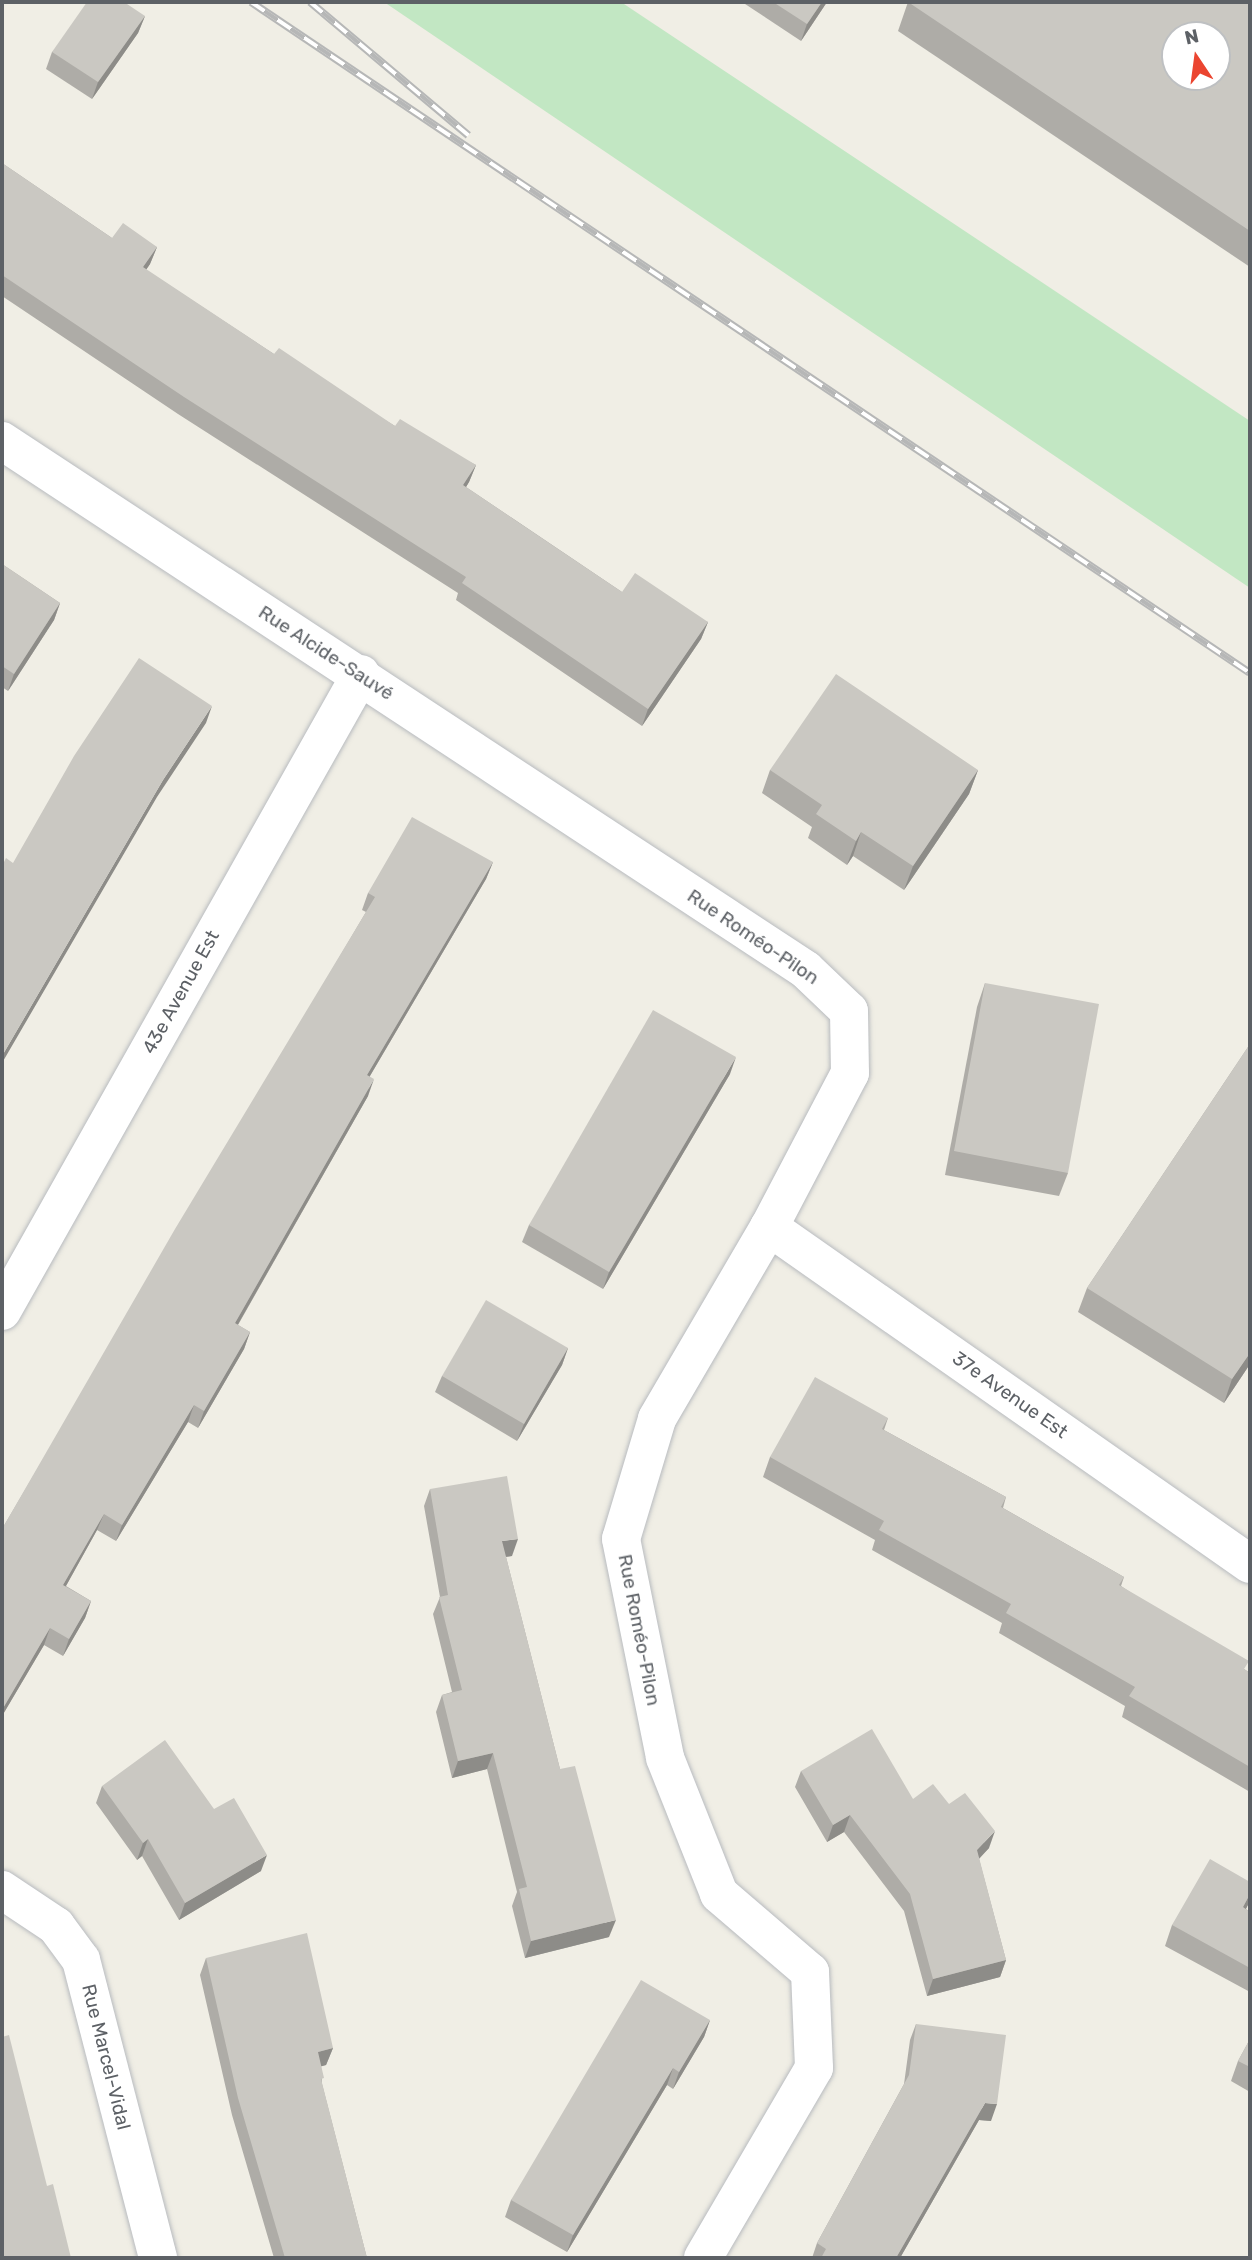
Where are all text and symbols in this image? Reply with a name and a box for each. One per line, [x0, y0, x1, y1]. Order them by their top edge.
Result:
north arrow [1161, 21, 1231, 91]
text: N [1182, 24, 1201, 50]
street label: Rue Alcide-Sauvé [254, 601, 398, 705]
street label: Rue Roméo-Pilon [683, 885, 823, 989]
street label: 43e Avenue Est [137, 926, 225, 1058]
street label: 37e Avenue Est [948, 1347, 1072, 1443]
street label: Rue Roméo-Pilon [613, 1552, 665, 1708]
street label: Rue Marcel-Vidal [77, 1982, 135, 2132]

